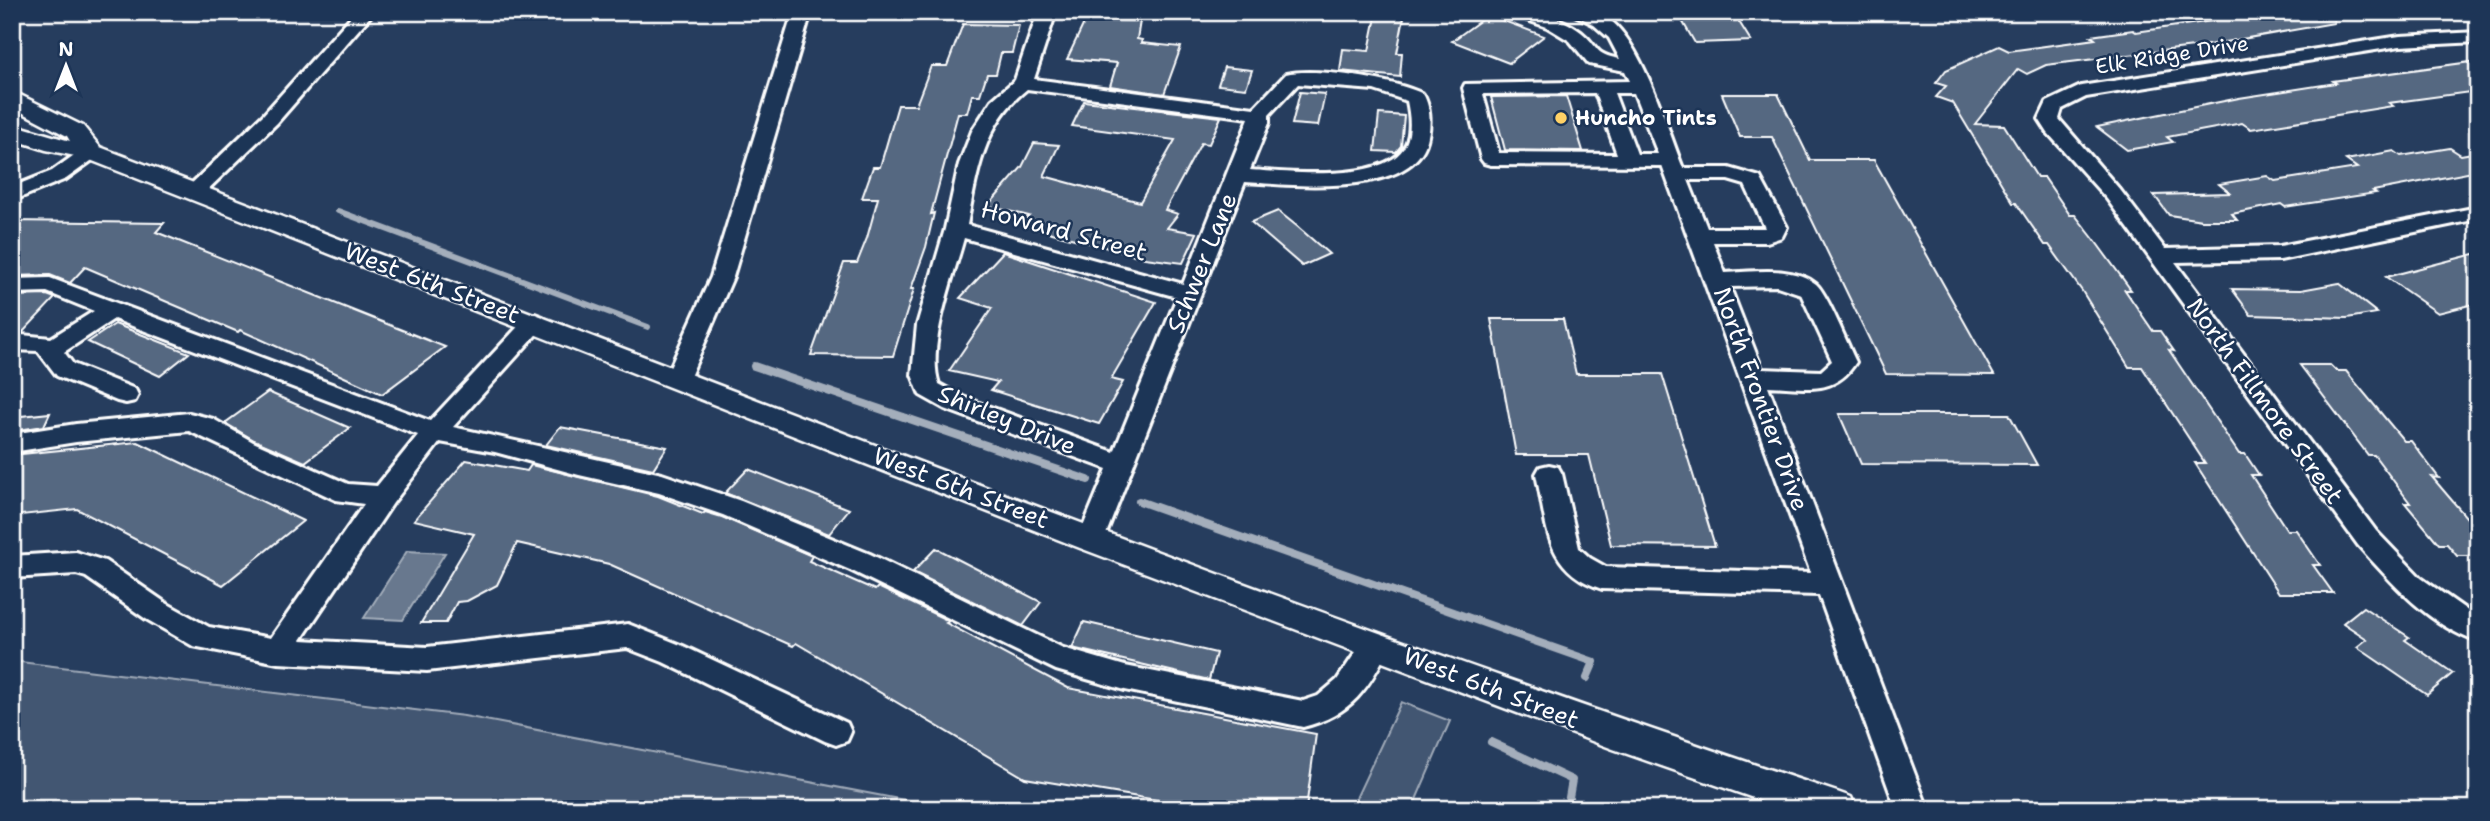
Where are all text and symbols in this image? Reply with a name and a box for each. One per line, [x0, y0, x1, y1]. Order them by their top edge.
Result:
street label: Elk Ridge Drive [2093, 29, 2251, 81]
north arrow [32, 32, 102, 102]
text: N [58, 37, 74, 62]
place label: Huncho Tints [1575, 104, 1717, 132]
marker: Huncho Tints [1553, 110, 1569, 126]
street label: Schwer Lane [1159, 188, 1245, 338]
street label: Howard Street [977, 193, 1151, 269]
street label: West 6th Street [340, 235, 524, 331]
street label: North Frontier Drive [1706, 283, 1816, 515]
street label: North Fillmore Street [2179, 291, 2351, 511]
street label: Shirley Drive [933, 378, 1081, 462]
street label: West 6th Street [869, 440, 1053, 536]
street label: West 6th Street [1399, 640, 1583, 736]

